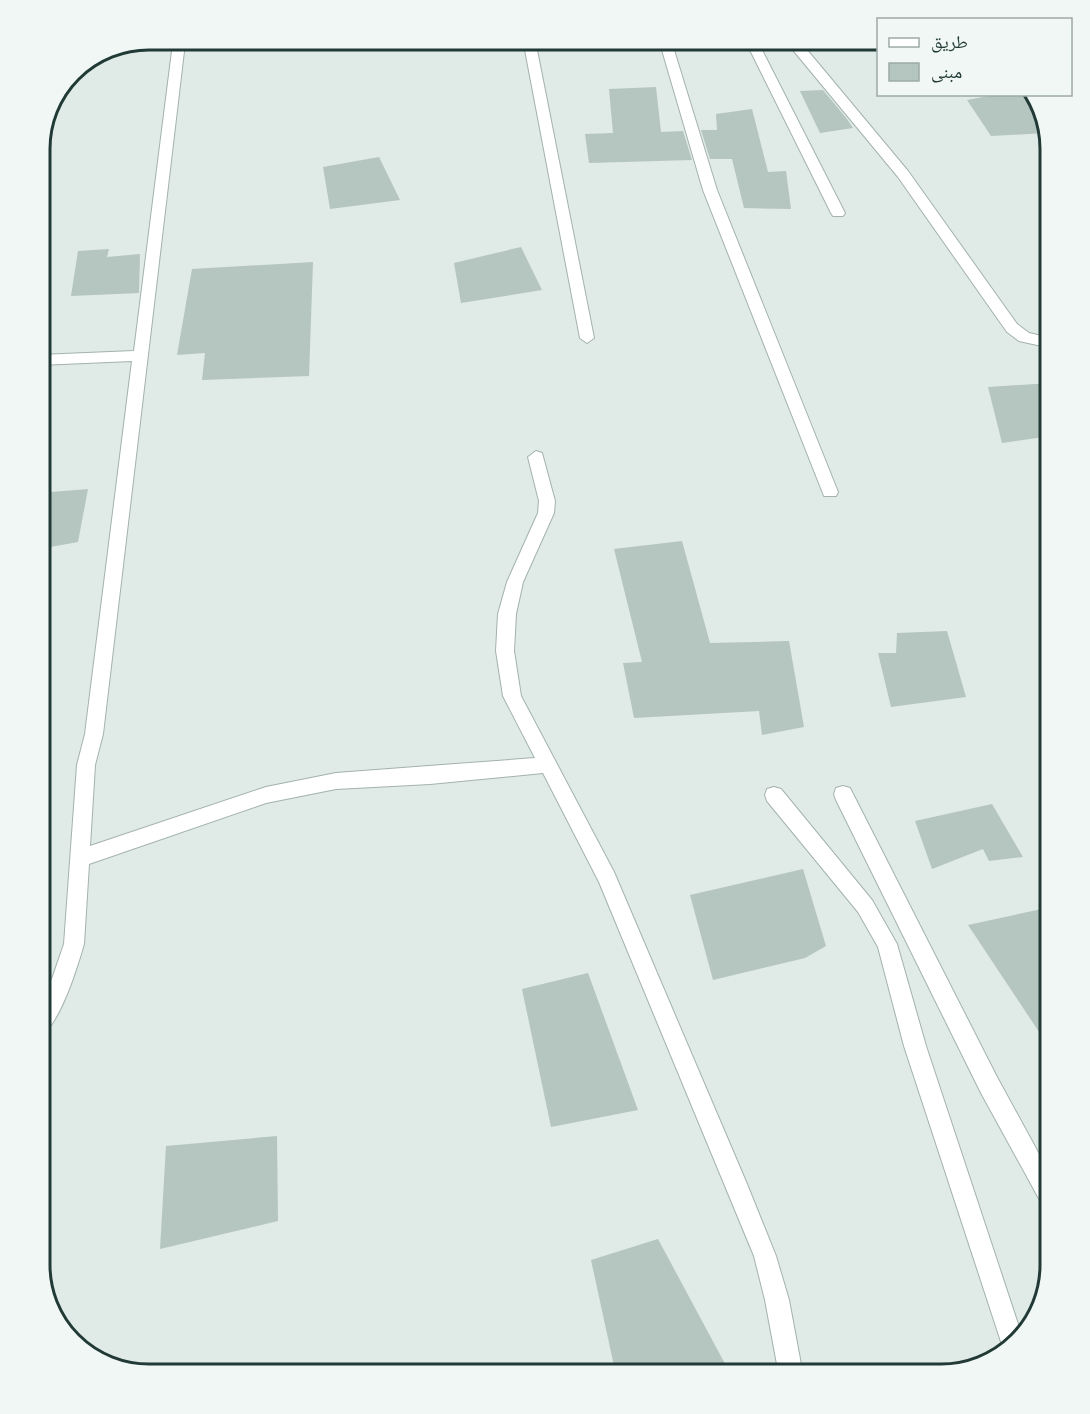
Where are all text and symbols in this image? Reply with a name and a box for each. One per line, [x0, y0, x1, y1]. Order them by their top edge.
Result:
legend [877, 18, 1072, 96]
text: طريق [931, 30, 968, 53]
text: مبنى [931, 60, 962, 83]

